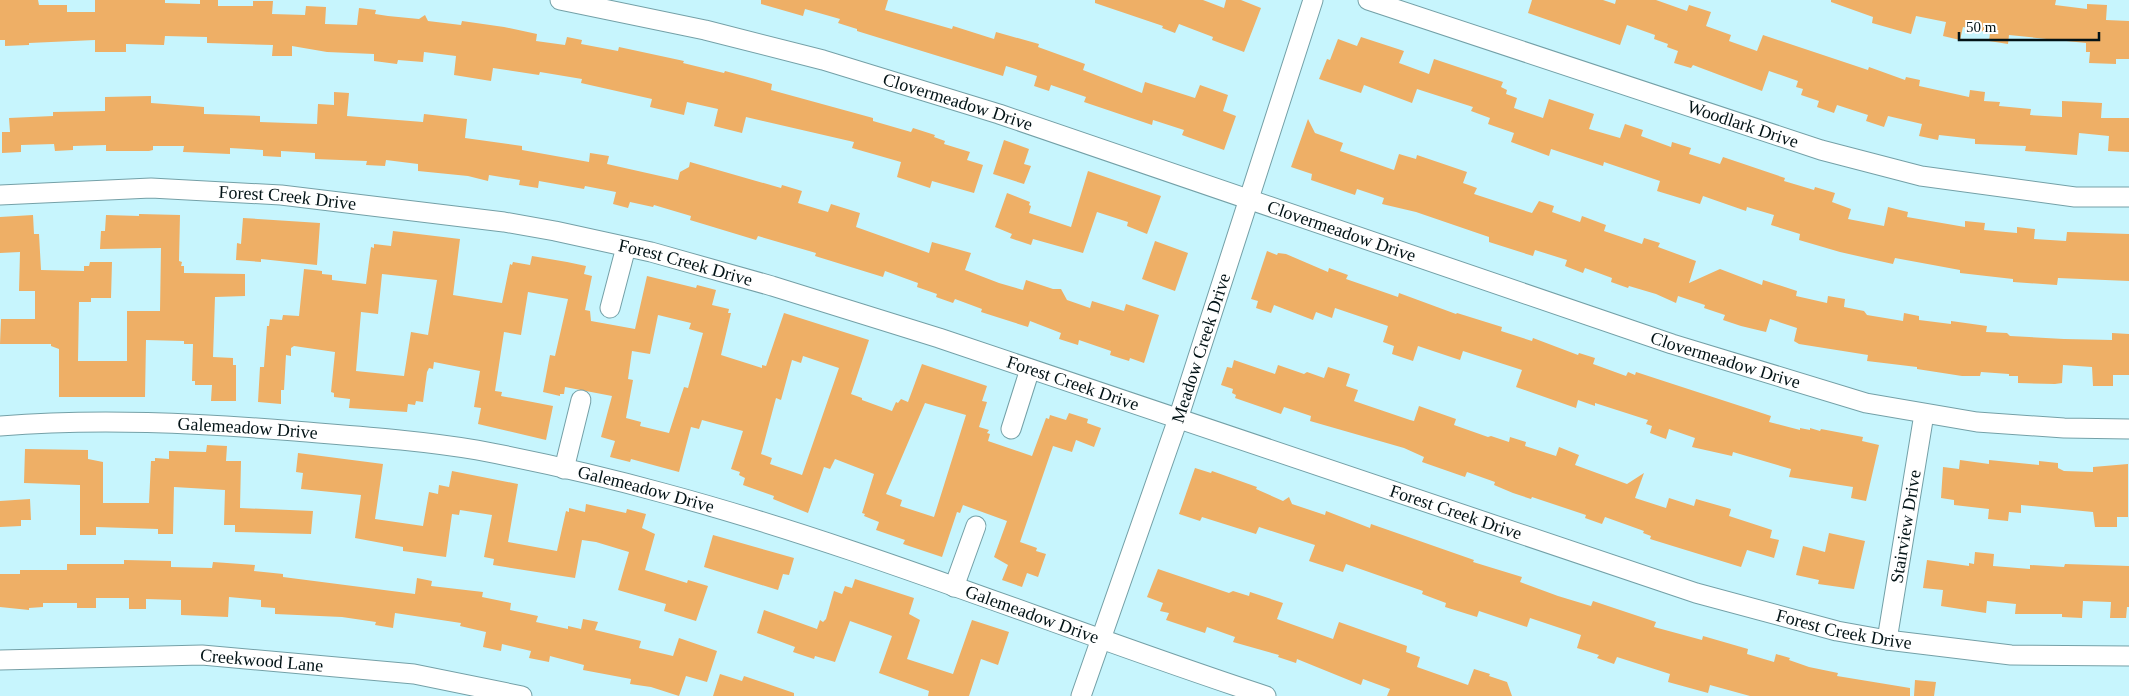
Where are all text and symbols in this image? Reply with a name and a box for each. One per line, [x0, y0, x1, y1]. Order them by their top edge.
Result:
scale bar [1959, 10, 2099, 42]
text: 50 m [1966, 19, 1997, 35]
street label: Clovermeadow Drive [881, 69, 1035, 135]
street label: Woodlark Drive [1685, 96, 1801, 152]
street label: Forest Creek Drive [218, 182, 357, 214]
street label: Clovermeadow Drive [1265, 196, 1418, 266]
street label: Forest Creek Drive [617, 235, 755, 290]
street label: Meadow Creek Drive [1167, 271, 1234, 425]
street label: Clovermeadow Drive [1648, 327, 1803, 392]
street label: Forest Creek Drive [1004, 352, 1142, 415]
street label: Galemeadow Drive [177, 414, 318, 443]
street label: Galemeadow Drive [576, 462, 717, 517]
street label: Stairview Drive [1886, 468, 1925, 585]
street label: Forest Creek Drive [1387, 481, 1524, 544]
street label: Galemeadow Drive [963, 581, 1102, 647]
street label: Forest Creek Drive [1774, 605, 1913, 653]
street label: Creekwood Lane [199, 645, 324, 676]

